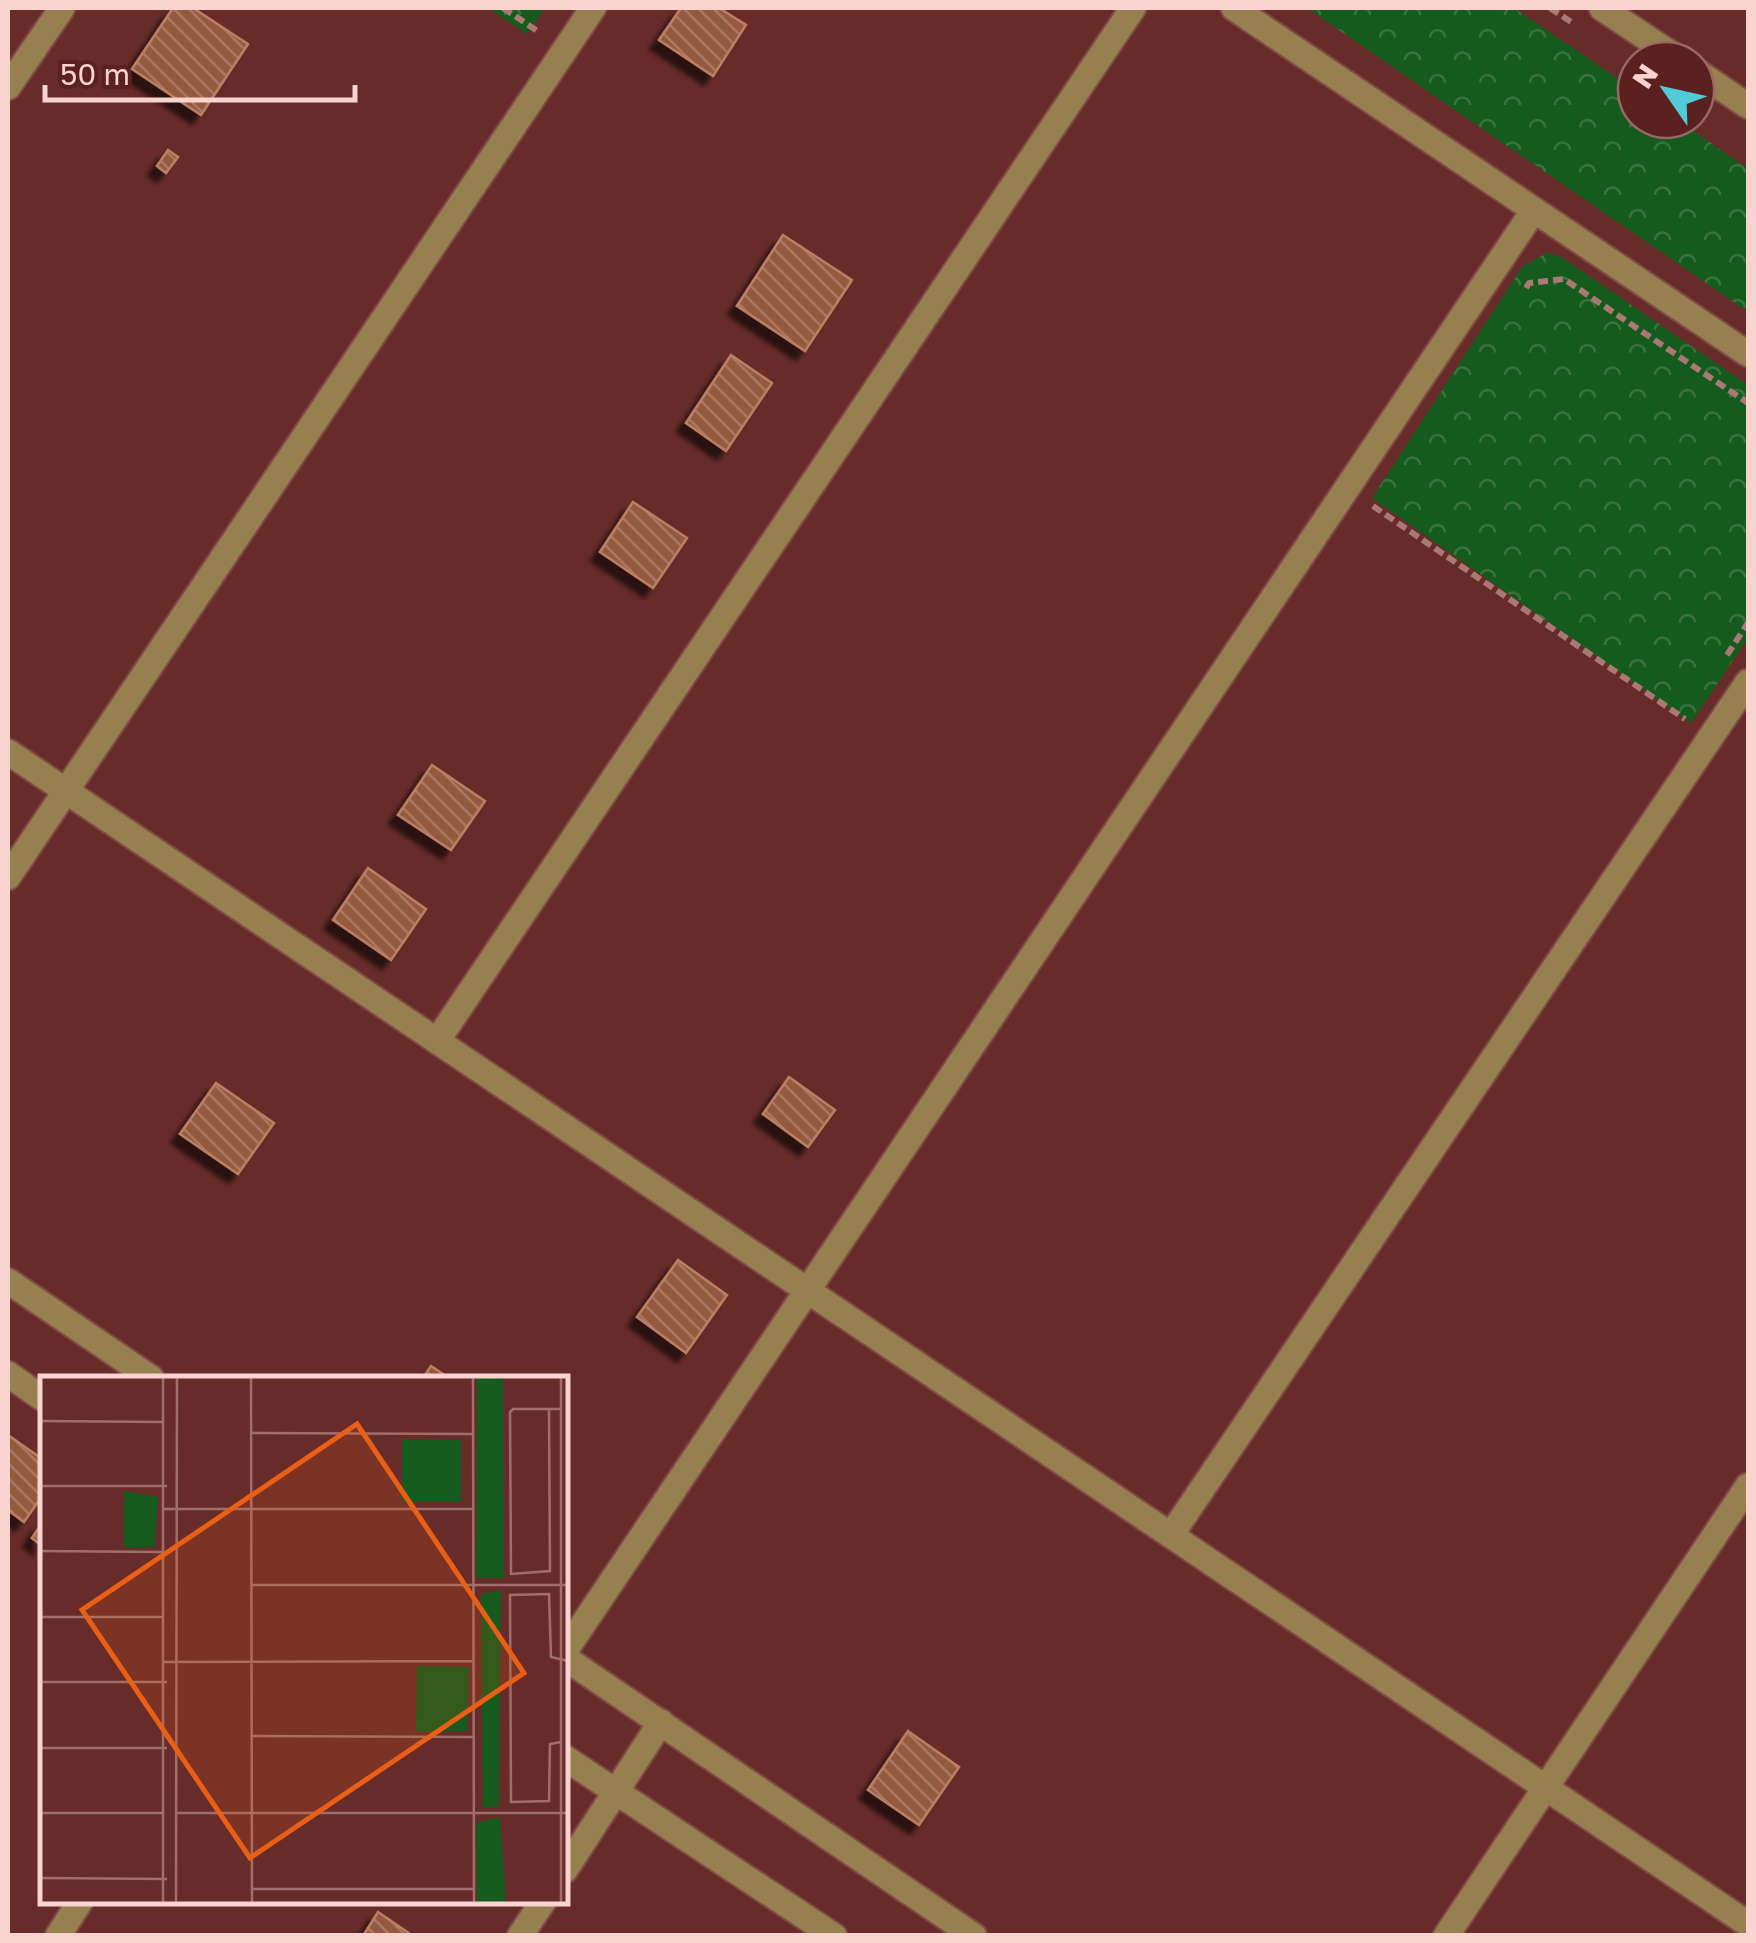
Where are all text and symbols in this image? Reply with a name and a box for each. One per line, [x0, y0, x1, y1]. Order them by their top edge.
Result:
scale bar [45, 40, 355, 102]
north arrow [1616, 40, 1716, 140]
text: 50 m [60, 56, 130, 92]
text: N [1625, 58, 1664, 94]
inset map [40, 1376, 568, 1903]

